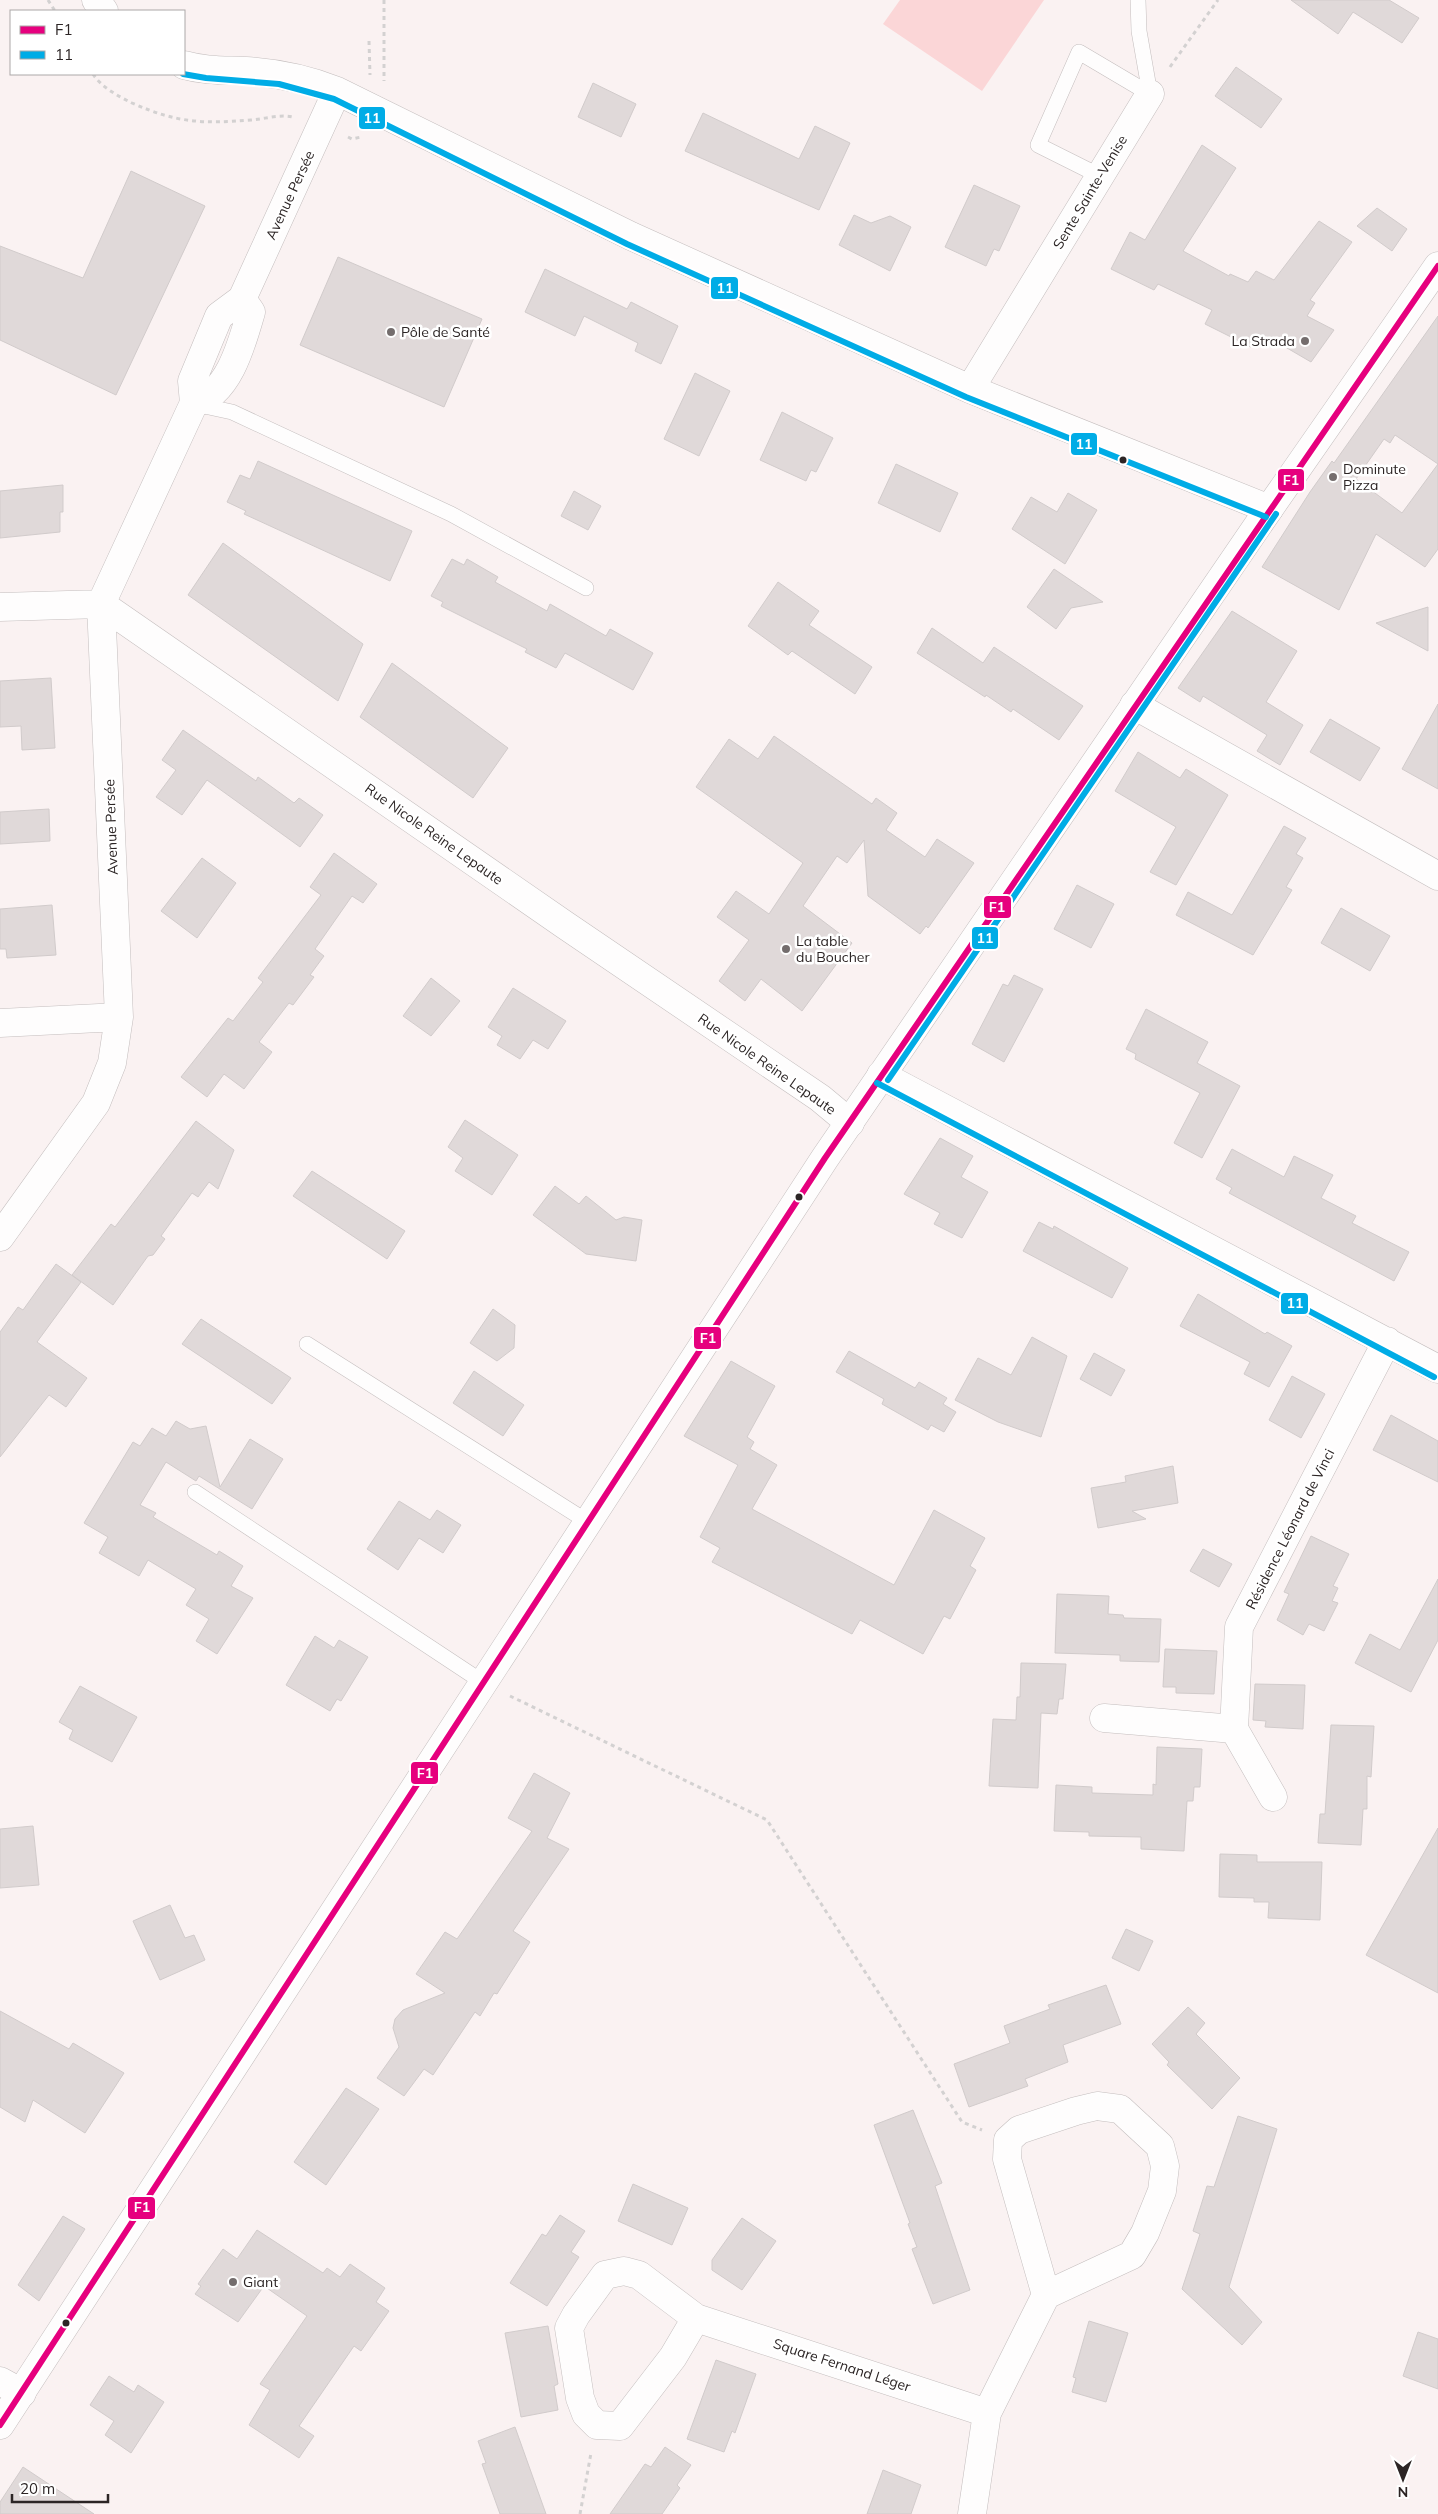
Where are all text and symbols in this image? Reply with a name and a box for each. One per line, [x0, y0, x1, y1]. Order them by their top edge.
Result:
legend [10, 10, 185, 75]
text: F1 [55, 20, 72, 39]
text: 11 [55, 45, 73, 64]
line badge: 11 [358, 106, 386, 130]
text: 11 [364, 109, 380, 127]
street label: Sente Sainte-Venise [1049, 132, 1131, 252]
street label: Avenue Persée [262, 148, 318, 242]
line badge: 11 [710, 276, 739, 300]
text: 11 [717, 279, 733, 297]
place label: Pôle de Santé [401, 323, 490, 341]
marker: Pôle de Santé [385, 326, 397, 338]
place label: La Strada [1232, 332, 1295, 350]
marker: La Strada [1299, 335, 1311, 347]
line badge: 11 [1070, 432, 1098, 456]
text: 11 [1076, 435, 1092, 453]
unlabelled marker [1118, 455, 1128, 465]
place label: Dominute Pizza [1343, 460, 1406, 494]
line badge: F1 [1277, 468, 1305, 492]
text: F1 [1283, 471, 1299, 489]
marker: Dominute Pizza [1327, 471, 1339, 483]
street label: Avenue Persée [100, 779, 122, 875]
street label: Rue Nicole Reine Lepaute [361, 779, 507, 889]
line badge: F1 [983, 895, 1012, 919]
text: F1 [989, 898, 1005, 916]
line badge: 11 [971, 926, 999, 950]
text: 11 [977, 929, 993, 947]
place label: La table du Boucher [796, 932, 870, 966]
marker: La table du Boucher [780, 943, 792, 955]
street label: Rue Nicole Reine Lepaute [694, 1009, 840, 1119]
unlabelled marker [794, 1192, 804, 1202]
line badge: 11 [1280, 1292, 1309, 1315]
text: 11 [1287, 1294, 1303, 1312]
line badge: F1 [693, 1326, 722, 1350]
text: F1 [700, 1329, 716, 1347]
street label: Résidence Léonard de Vinci [1242, 1446, 1338, 1612]
line badge: F1 [410, 1761, 439, 1785]
text: F1 [417, 1764, 433, 1782]
line badge: F1 [127, 2196, 156, 2220]
text: F1 [134, 2198, 150, 2216]
place label: Giant [243, 2273, 278, 2291]
marker: Giant [227, 2276, 239, 2288]
unlabelled marker [61, 2318, 71, 2328]
street label: Square Fernand Léger [771, 2334, 914, 2396]
north arrow [1378, 2454, 1428, 2504]
scale bar [12, 2472, 109, 2504]
text: 20 m [20, 2479, 55, 2498]
text: N [1398, 2483, 1408, 2501]

